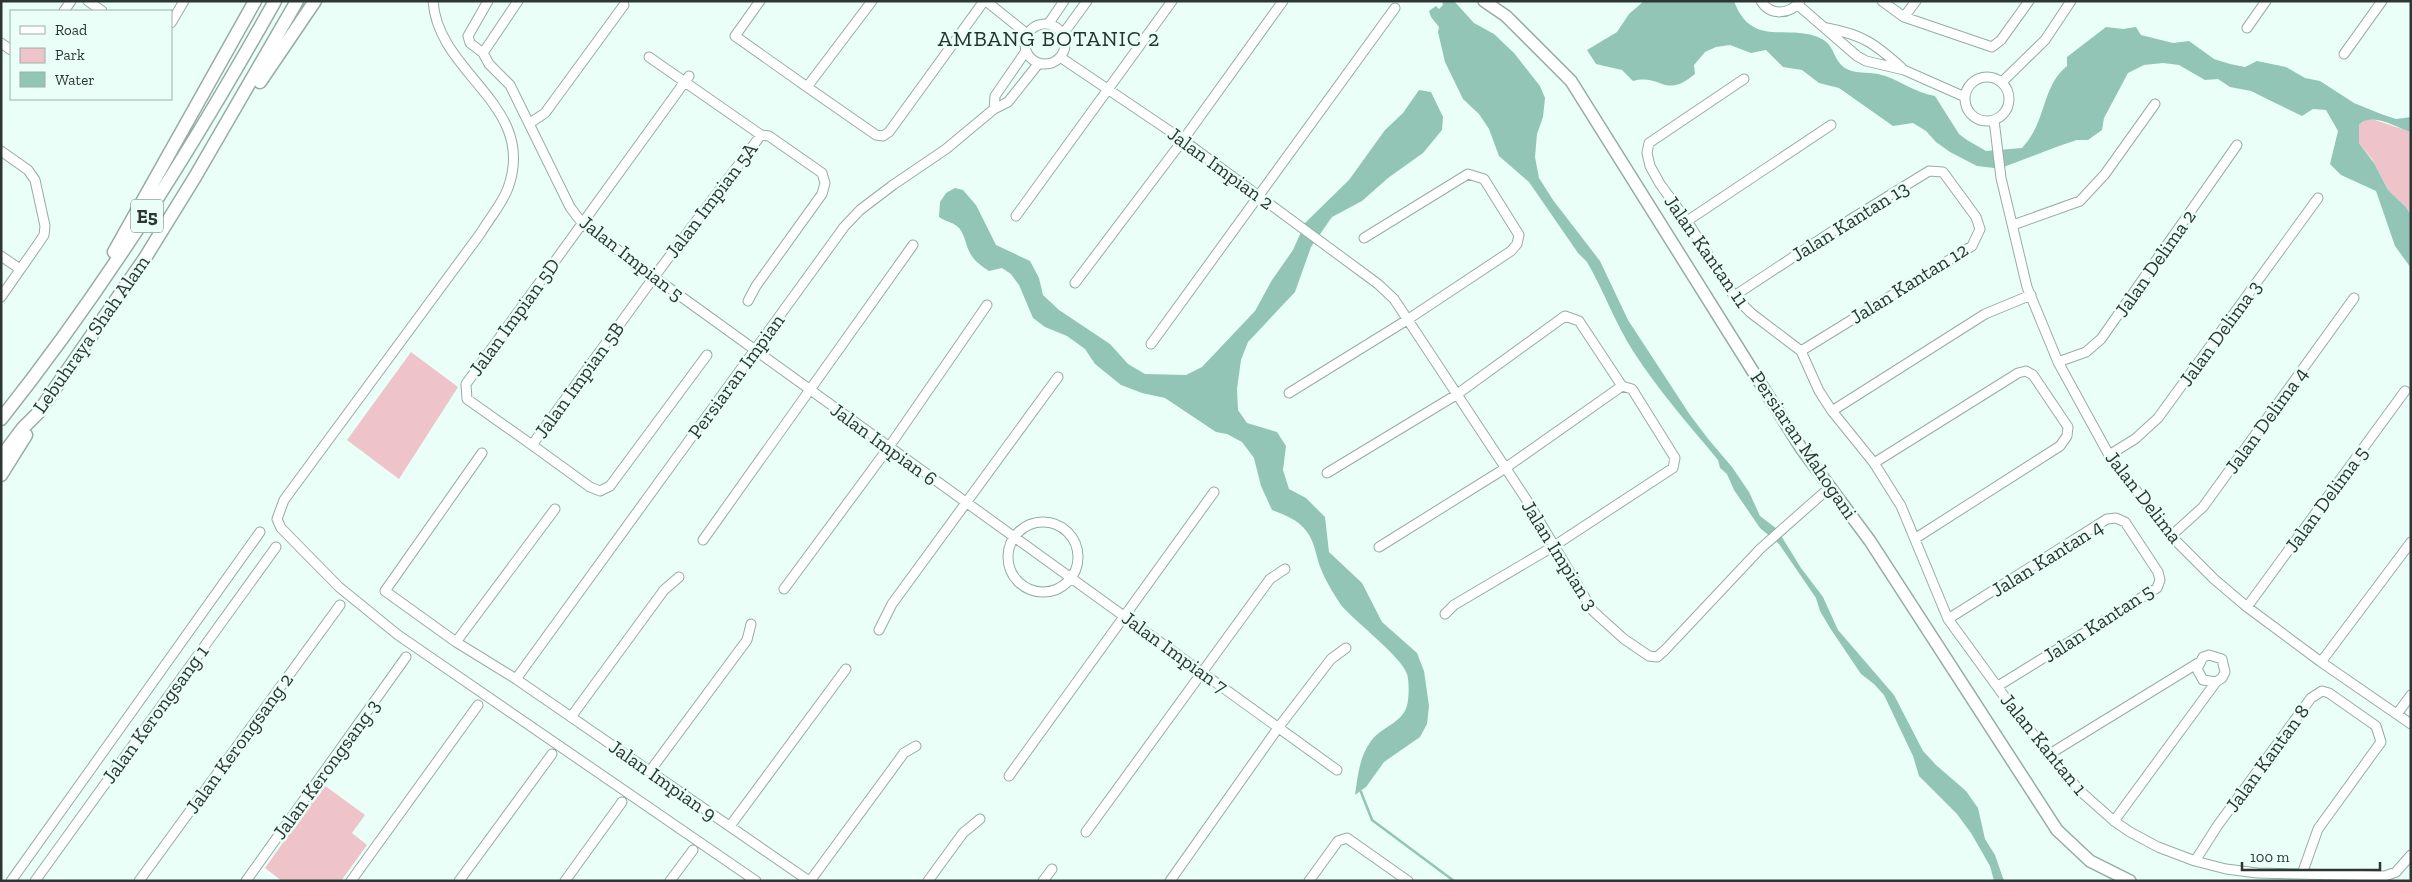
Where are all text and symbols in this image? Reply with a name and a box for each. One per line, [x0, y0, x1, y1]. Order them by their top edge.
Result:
legend [10, 10, 172, 100]
text: Road [55, 21, 88, 39]
district label: AMBANG BOTANIC 2 [938, 25, 1160, 52]
text: Park [55, 46, 85, 64]
text: Water [55, 71, 95, 89]
street label: Jalan Impian 2 [1163, 121, 1279, 215]
street label: Jalan Impian 5A [660, 137, 763, 262]
street label: Jalan Kantan 13 [1787, 175, 1913, 267]
street label: Jalan Kantan 11 [1659, 190, 1755, 312]
road number: E5 [131, 200, 163, 232]
street label: Jalan Delima 2 [2109, 205, 2201, 321]
street label: Jalan Impian 5 [575, 210, 689, 306]
street label: Jalan Kantan 12 [1846, 237, 1972, 329]
street label: Lebuhraya Shah Alam [28, 250, 155, 418]
street label: Jalan Impian 5D [463, 254, 565, 380]
street label: Jalan Delima 3 [2174, 275, 2266, 391]
street label: Persiaran Impian [683, 309, 790, 443]
street label: Jalan Impian 5B [529, 317, 629, 443]
street label: Jalan Delima 4 [2219, 362, 2313, 478]
street label: Persiaran Mahogani [1746, 367, 1863, 524]
street label: Jalan Impian 6 [826, 397, 942, 491]
street label: Jalan Delima 5 [2279, 441, 2373, 557]
street label: Jalan Delima [2101, 446, 2188, 548]
street label: Jalan Impian 3 [1517, 496, 1603, 614]
street label: Jalan Kantan 4 [1987, 514, 2107, 602]
street label: Jalan Kantan 5 [2038, 578, 2158, 668]
street label: Jalan Impian 7 [1118, 606, 1233, 699]
street label: Jalan Kerongsang 1 [97, 640, 213, 788]
street label: Jalan Kerongsang 2 [180, 668, 298, 818]
street label: Jalan Kantan 1 [1996, 688, 2093, 800]
street label: Jalan Kerongsang 3 [267, 694, 385, 844]
street label: Jalan Kantan 8 [2220, 700, 2314, 816]
street label: Jalan Impian 9 [605, 734, 721, 826]
scale bar [2242, 840, 2380, 872]
text: 100 m [2250, 848, 2289, 866]

